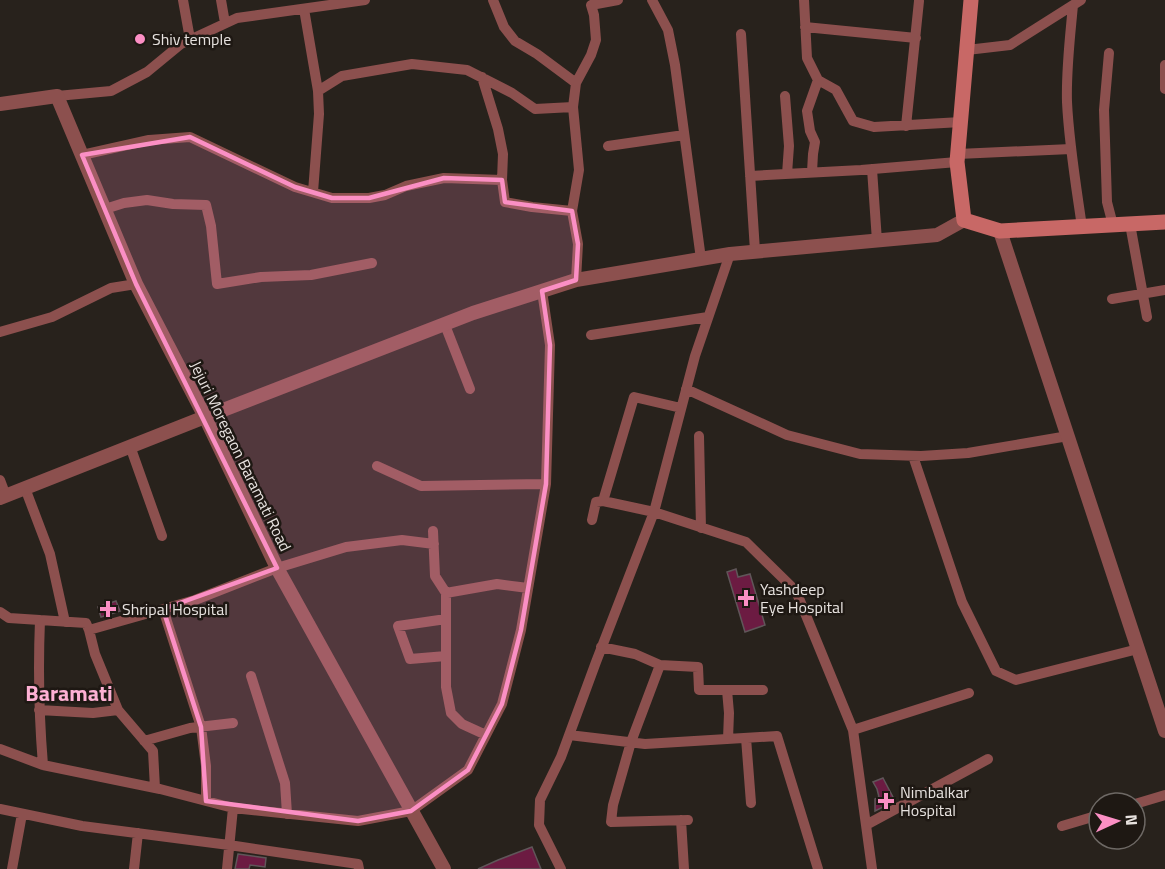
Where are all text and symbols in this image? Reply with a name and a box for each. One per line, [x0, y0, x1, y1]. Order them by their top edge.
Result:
place label: Shiv temple [152, 27, 231, 51]
marker: Shiv temple [133, 32, 147, 46]
street label: Jejuri Moregaon Baramati Road [184, 357, 298, 555]
place label: Yashdeep Eye Hospital [760, 577, 844, 619]
marker: Yashdeep Eye Hospital [737, 589, 755, 607]
place label: Shripal Hospital [122, 597, 228, 621]
marker: Shripal Hospital [99, 600, 117, 618]
district label: Baramati [25, 676, 113, 710]
place label: Nimbalkar Hospital [900, 780, 969, 822]
north arrow [1087, 791, 1147, 851]
marker: Nimbalkar Hospital [877, 792, 895, 810]
text: N [1120, 814, 1144, 826]

